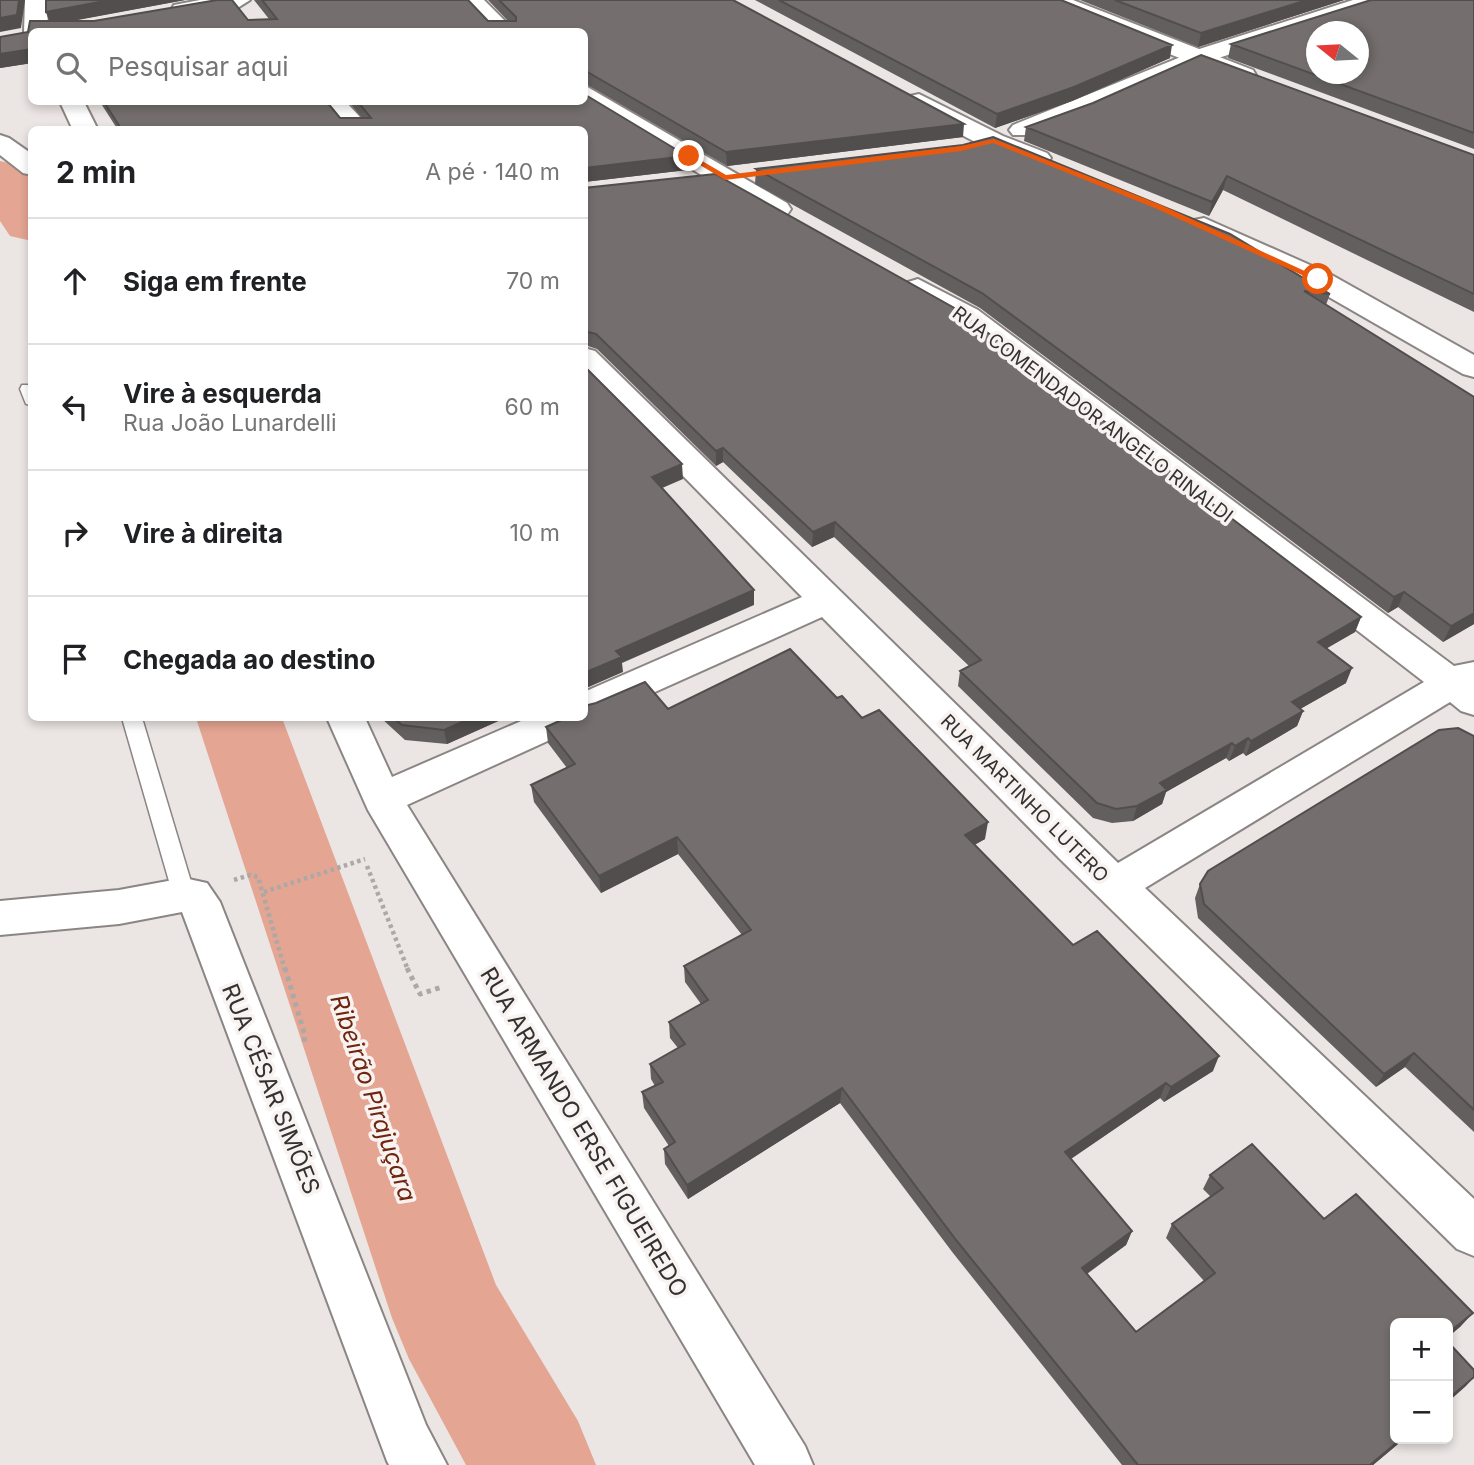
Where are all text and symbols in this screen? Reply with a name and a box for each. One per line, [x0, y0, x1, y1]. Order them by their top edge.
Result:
north arrow [1306, 21, 1369, 84]
search box [28, 28, 588, 105]
icon: search [52, 48, 90, 86]
text: Pesquisar aqui [108, 51, 289, 82]
route end [673, 140, 704, 171]
text: 2 min [56, 154, 136, 190]
text: A pé · 140 m [425, 158, 560, 186]
icon: ahead [56, 262, 94, 300]
route start [1302, 263, 1333, 294]
text: Siga em frente [123, 266, 307, 297]
text: 70 m [506, 267, 560, 295]
street label: RUA COMENDADOR ANGELO RINALDI [948, 301, 1237, 527]
text: Vire à esquerda [123, 378, 322, 409]
icon: left [56, 388, 94, 426]
text: 60 m [505, 393, 560, 421]
text: Rua João Lunardelli [123, 409, 337, 437]
icon: right [56, 514, 94, 552]
text: Vire à direita [123, 518, 283, 549]
text: 10 m [510, 519, 560, 547]
icon: arrive [56, 640, 94, 678]
text: Chegada ao destino [123, 644, 375, 675]
street label: RUA MARTINHO LUTERO [936, 710, 1113, 887]
street label: RUA ARMANDO ERSE FIGUEIREDO [474, 962, 694, 1302]
street label: RUA CÉSAR SIMÕES [216, 980, 326, 1198]
water label: Ribeirão Pirajuçara [324, 991, 422, 1205]
map controls [1390, 1318, 1453, 1444]
button: + [1390, 1318, 1453, 1381]
button: − [1390, 1381, 1453, 1444]

